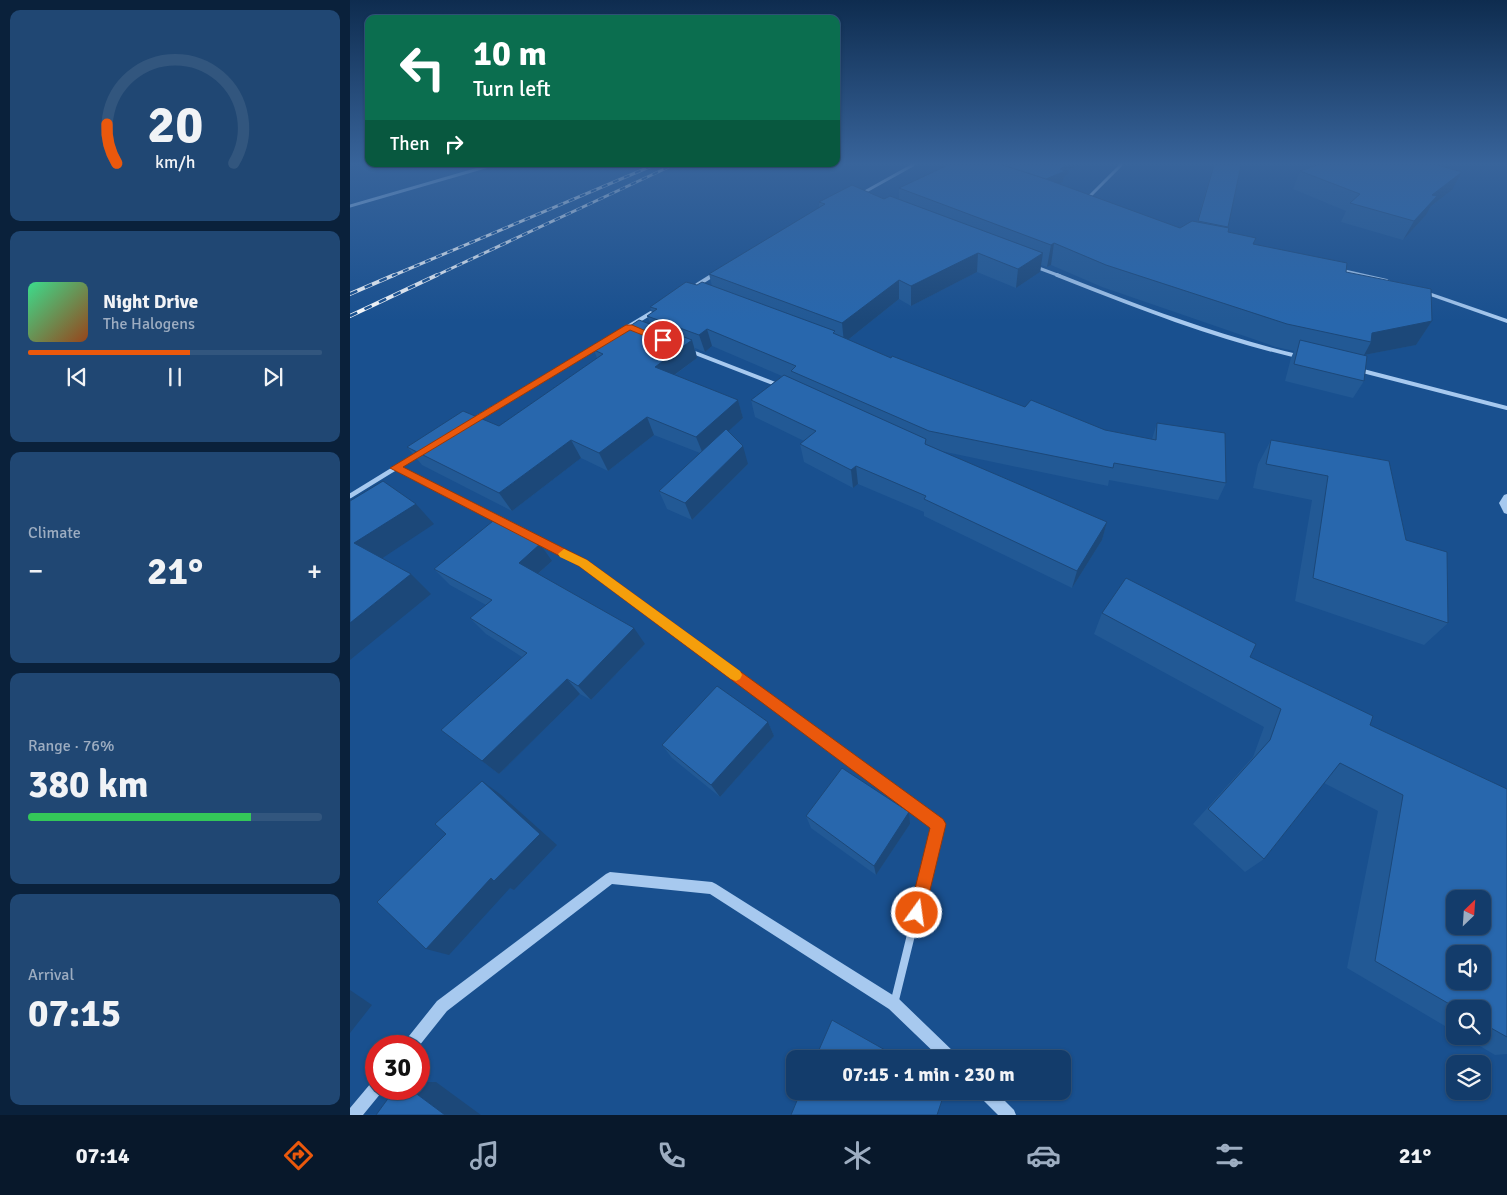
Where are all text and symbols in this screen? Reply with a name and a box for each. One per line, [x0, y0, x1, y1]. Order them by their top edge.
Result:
text: 10 m [473, 32, 547, 75]
icon: left [390, 35, 455, 100]
text: Turn left [473, 75, 551, 102]
text: 20 [147, 93, 203, 157]
icon: right [440, 130, 468, 158]
text: Then [390, 132, 430, 156]
text: km/h [155, 151, 195, 173]
text: Night Drive [103, 290, 198, 314]
text: The Halogens [103, 314, 195, 334]
pin [642, 319, 684, 361]
icon: arrive [649, 326, 677, 354]
icon: previous [63, 363, 91, 391]
icon: pause [161, 363, 189, 391]
icon: next [259, 363, 287, 391]
text: Climate [28, 523, 81, 543]
text: 21° [147, 548, 203, 595]
text: − [28, 554, 43, 588]
text: + [307, 554, 322, 588]
text: Range · 76% [28, 736, 114, 756]
text: 380 km [28, 761, 149, 808]
position arrow [890, 886, 942, 938]
north arrow [1446, 890, 1491, 935]
map controls [1446, 890, 1491, 1100]
button: sound [1446, 945, 1491, 990]
text: Arrival [28, 965, 74, 985]
text: 07:15 [28, 990, 121, 1037]
button: search [1446, 1000, 1491, 1045]
speed limit sign: 30 [365, 1035, 430, 1100]
button: layers [1446, 1055, 1491, 1100]
text: 07:15 · 1 min · 230 m [842, 1063, 1015, 1087]
icon: directions [281, 1138, 316, 1173]
icon: music [467, 1138, 502, 1173]
icon: phone [654, 1138, 689, 1173]
icon: climate [840, 1138, 875, 1173]
icon: car [1026, 1138, 1061, 1173]
icon: filters [1212, 1138, 1247, 1173]
text: 07:14 [76, 1142, 130, 1169]
text: 21° [1399, 1142, 1431, 1169]

